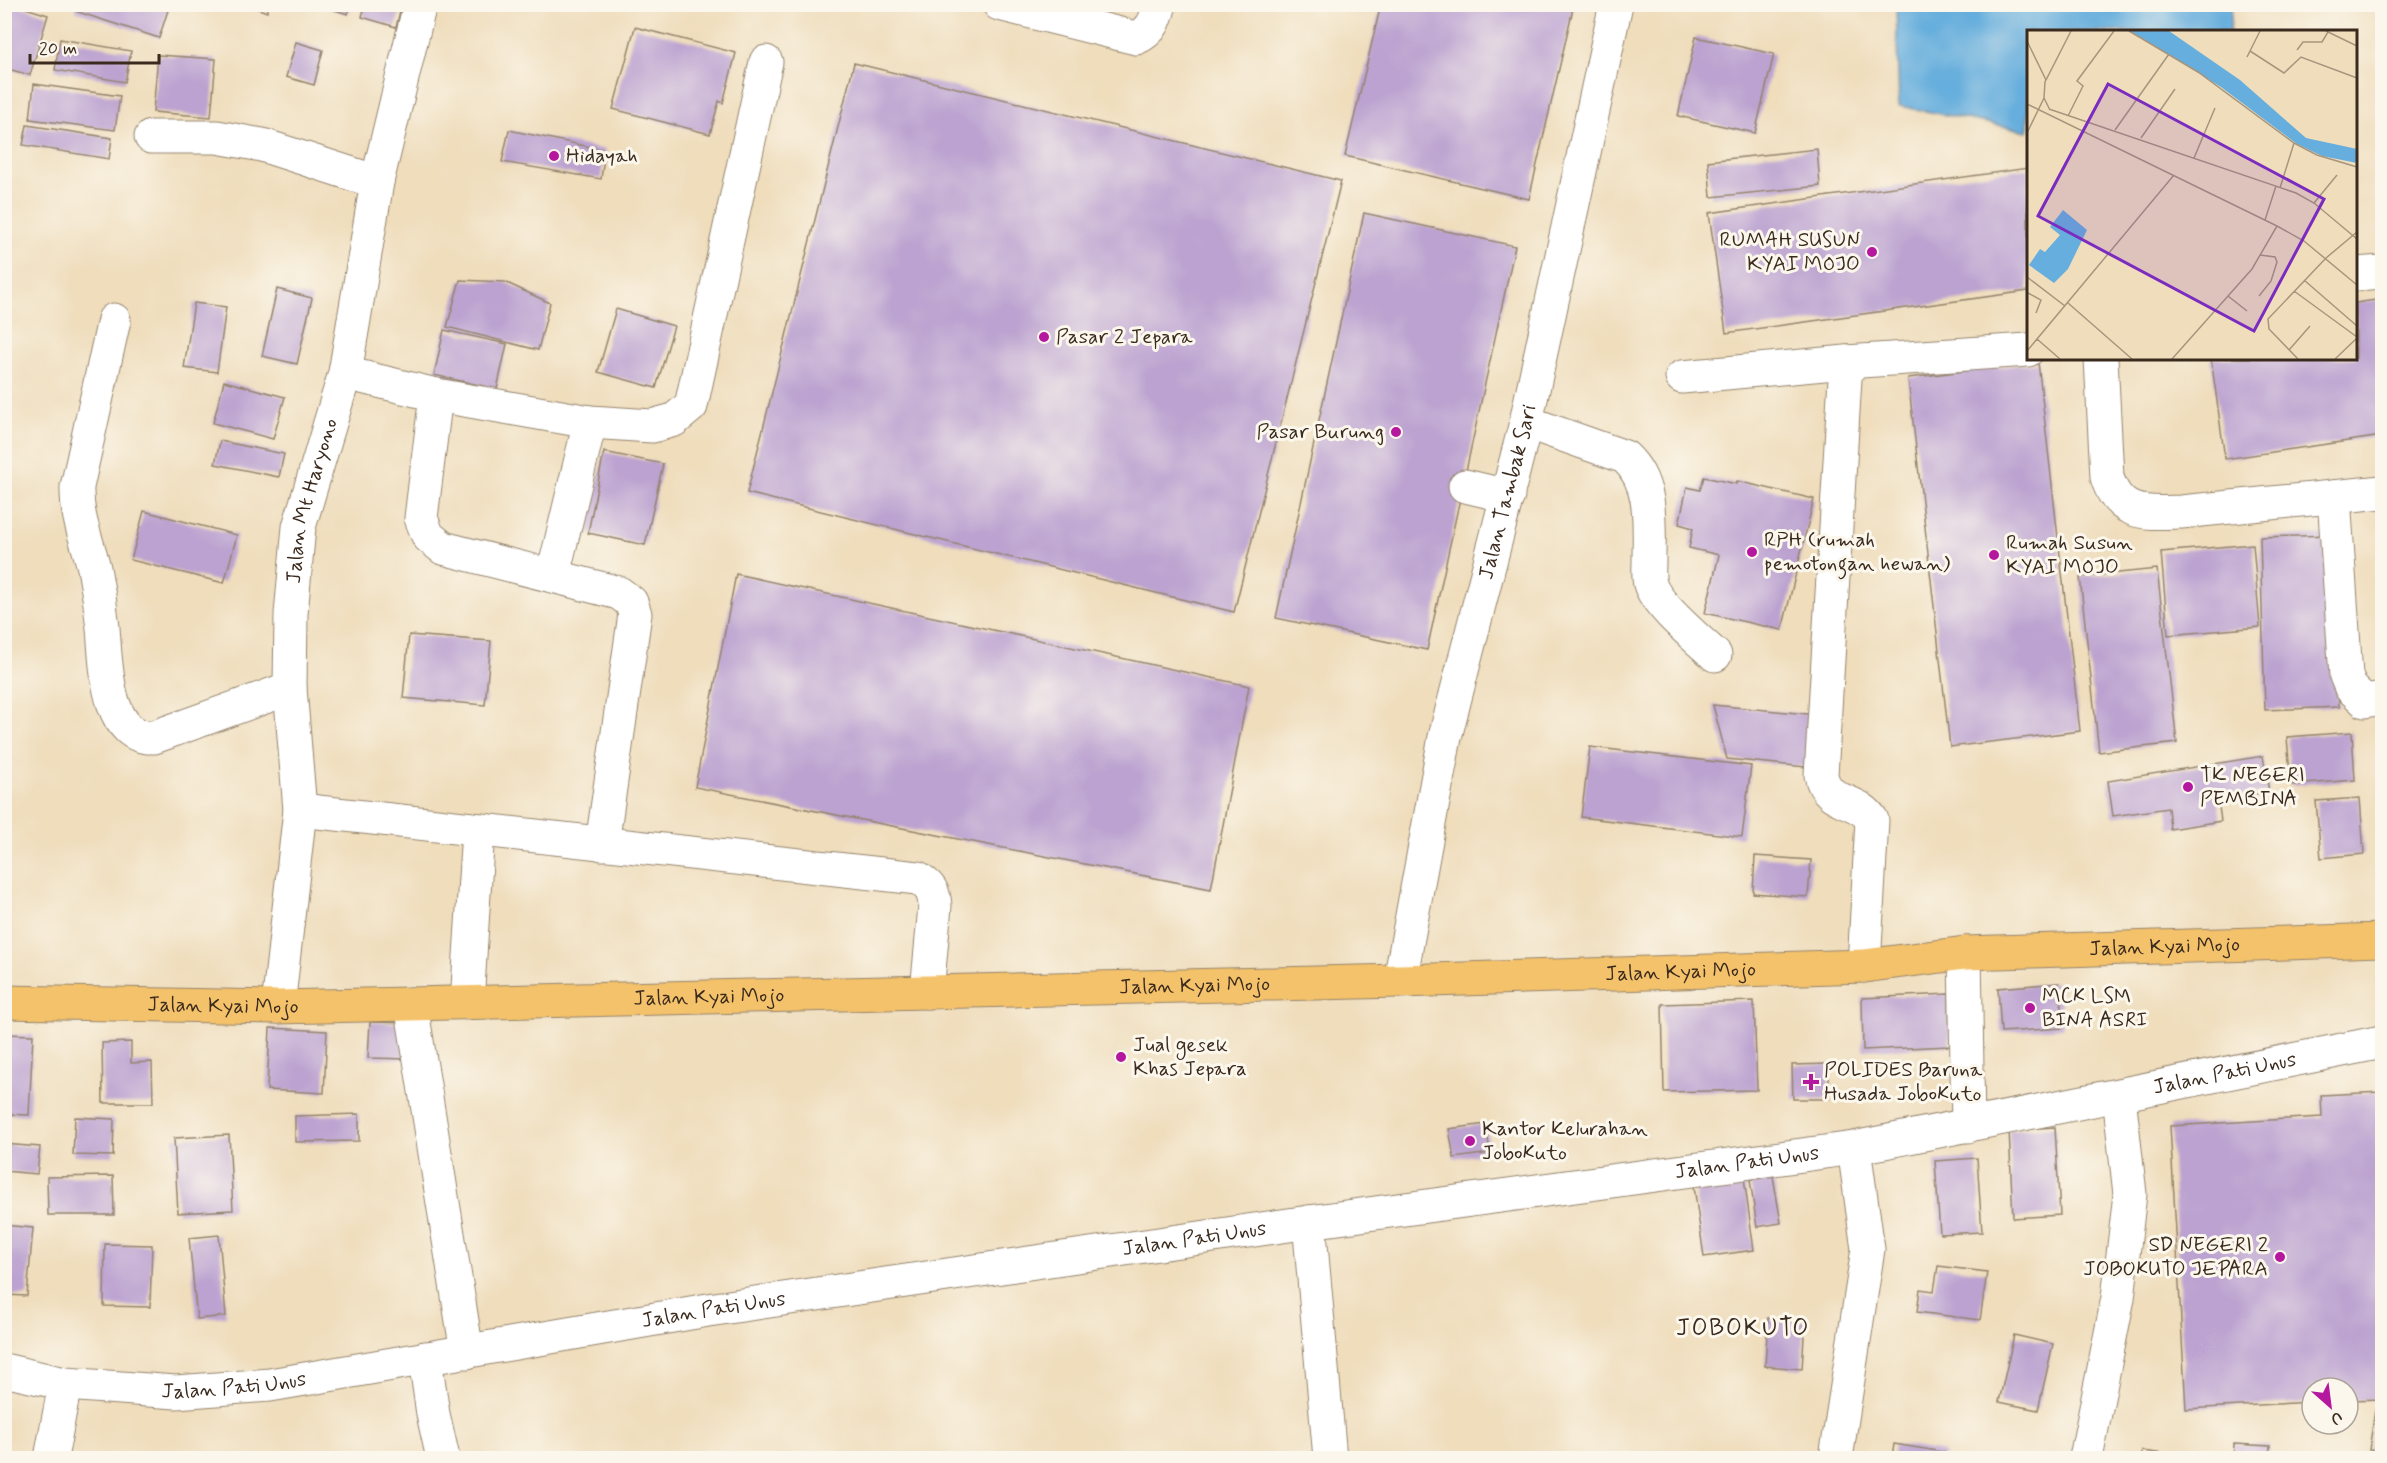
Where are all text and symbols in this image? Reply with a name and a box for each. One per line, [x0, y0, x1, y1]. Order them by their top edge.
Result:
scale bar [30, 27, 159, 65]
inset map [2027, 30, 2357, 360]
text: 20 m [39, 37, 77, 61]
place label: Hidayah [566, 142, 638, 170]
marker: Hidayah [547, 149, 561, 163]
place label: RUMAH SUSUN KYAI MOJO [1720, 226, 1860, 278]
marker: RUMAH SUSUN KYAI MOJO [1865, 245, 1879, 259]
place label: Pasar 2 Jepara [1056, 323, 1193, 351]
marker: Pasar 2 Jepara [1037, 330, 1051, 344]
street label: Jalan Tambak Sari [1472, 402, 1543, 582]
street label: Jalan Mt Haryono [280, 415, 345, 585]
place label: Pasar Burung [1257, 418, 1384, 446]
marker: Pasar Burung [1389, 425, 1403, 439]
place label: RPH (rumah pemotongan hewan) [1764, 526, 1951, 580]
place label: Rumah Susun KYAI MOJO [2006, 529, 2133, 581]
marker: RPH (rumah pemotongan hewan) [1745, 545, 1759, 559]
marker: Rumah Susun KYAI MOJO [1987, 548, 2001, 562]
place label: TK NEGERI PEMBINA [2200, 761, 2305, 813]
marker: TK NEGERI PEMBINA [2181, 780, 2195, 794]
street label: Jalan Kyai Mojo [2089, 930, 2240, 963]
street label: Jalan Kyai Mojo [1605, 955, 1756, 988]
street label: Jalan Kyai Mojo [1119, 970, 1271, 1002]
street label: Jalan Kyai Mojo [633, 981, 785, 1013]
place label: MCK LSM BINA ASRI [2042, 982, 2147, 1034]
street label: Jalan Kyai Mojo [147, 991, 299, 1021]
marker: MCK LSM BINA ASRI [2023, 1001, 2037, 1015]
place label: Jual gesek Khas Jepara [1133, 1031, 1247, 1083]
street label: Jalan Pati Unus [2151, 1046, 2299, 1102]
marker: Jual gesek Khas Jepara [1114, 1050, 1128, 1064]
place label: POLIDES Baruna Husada JoboKuto [1824, 1056, 1983, 1108]
marker: POLIDES Baruna Husada JoboKuto [1802, 1073, 1820, 1091]
place label: Kantor Kelurahan JoboKuto [1482, 1115, 1648, 1167]
marker: Kantor Kelurahan JoboKuto [1463, 1134, 1477, 1148]
street label: Jalan Pati Unus [1673, 1139, 1821, 1186]
street label: Jalan Pati Unus [1120, 1214, 1268, 1263]
place label: SD NEGERI 2 JOBOKUTO JEPARA [2083, 1231, 2268, 1283]
marker: SD NEGERI 2 JOBOKUTO JEPARA [2273, 1250, 2287, 1264]
street label: Jalan Pati Unus [639, 1285, 787, 1335]
district label: JOBOKUTO [1676, 1313, 1810, 1344]
street label: Jalan Pati Unus [160, 1365, 308, 1406]
north arrow [2300, 1376, 2360, 1436]
text: U [2327, 1406, 2346, 1430]

